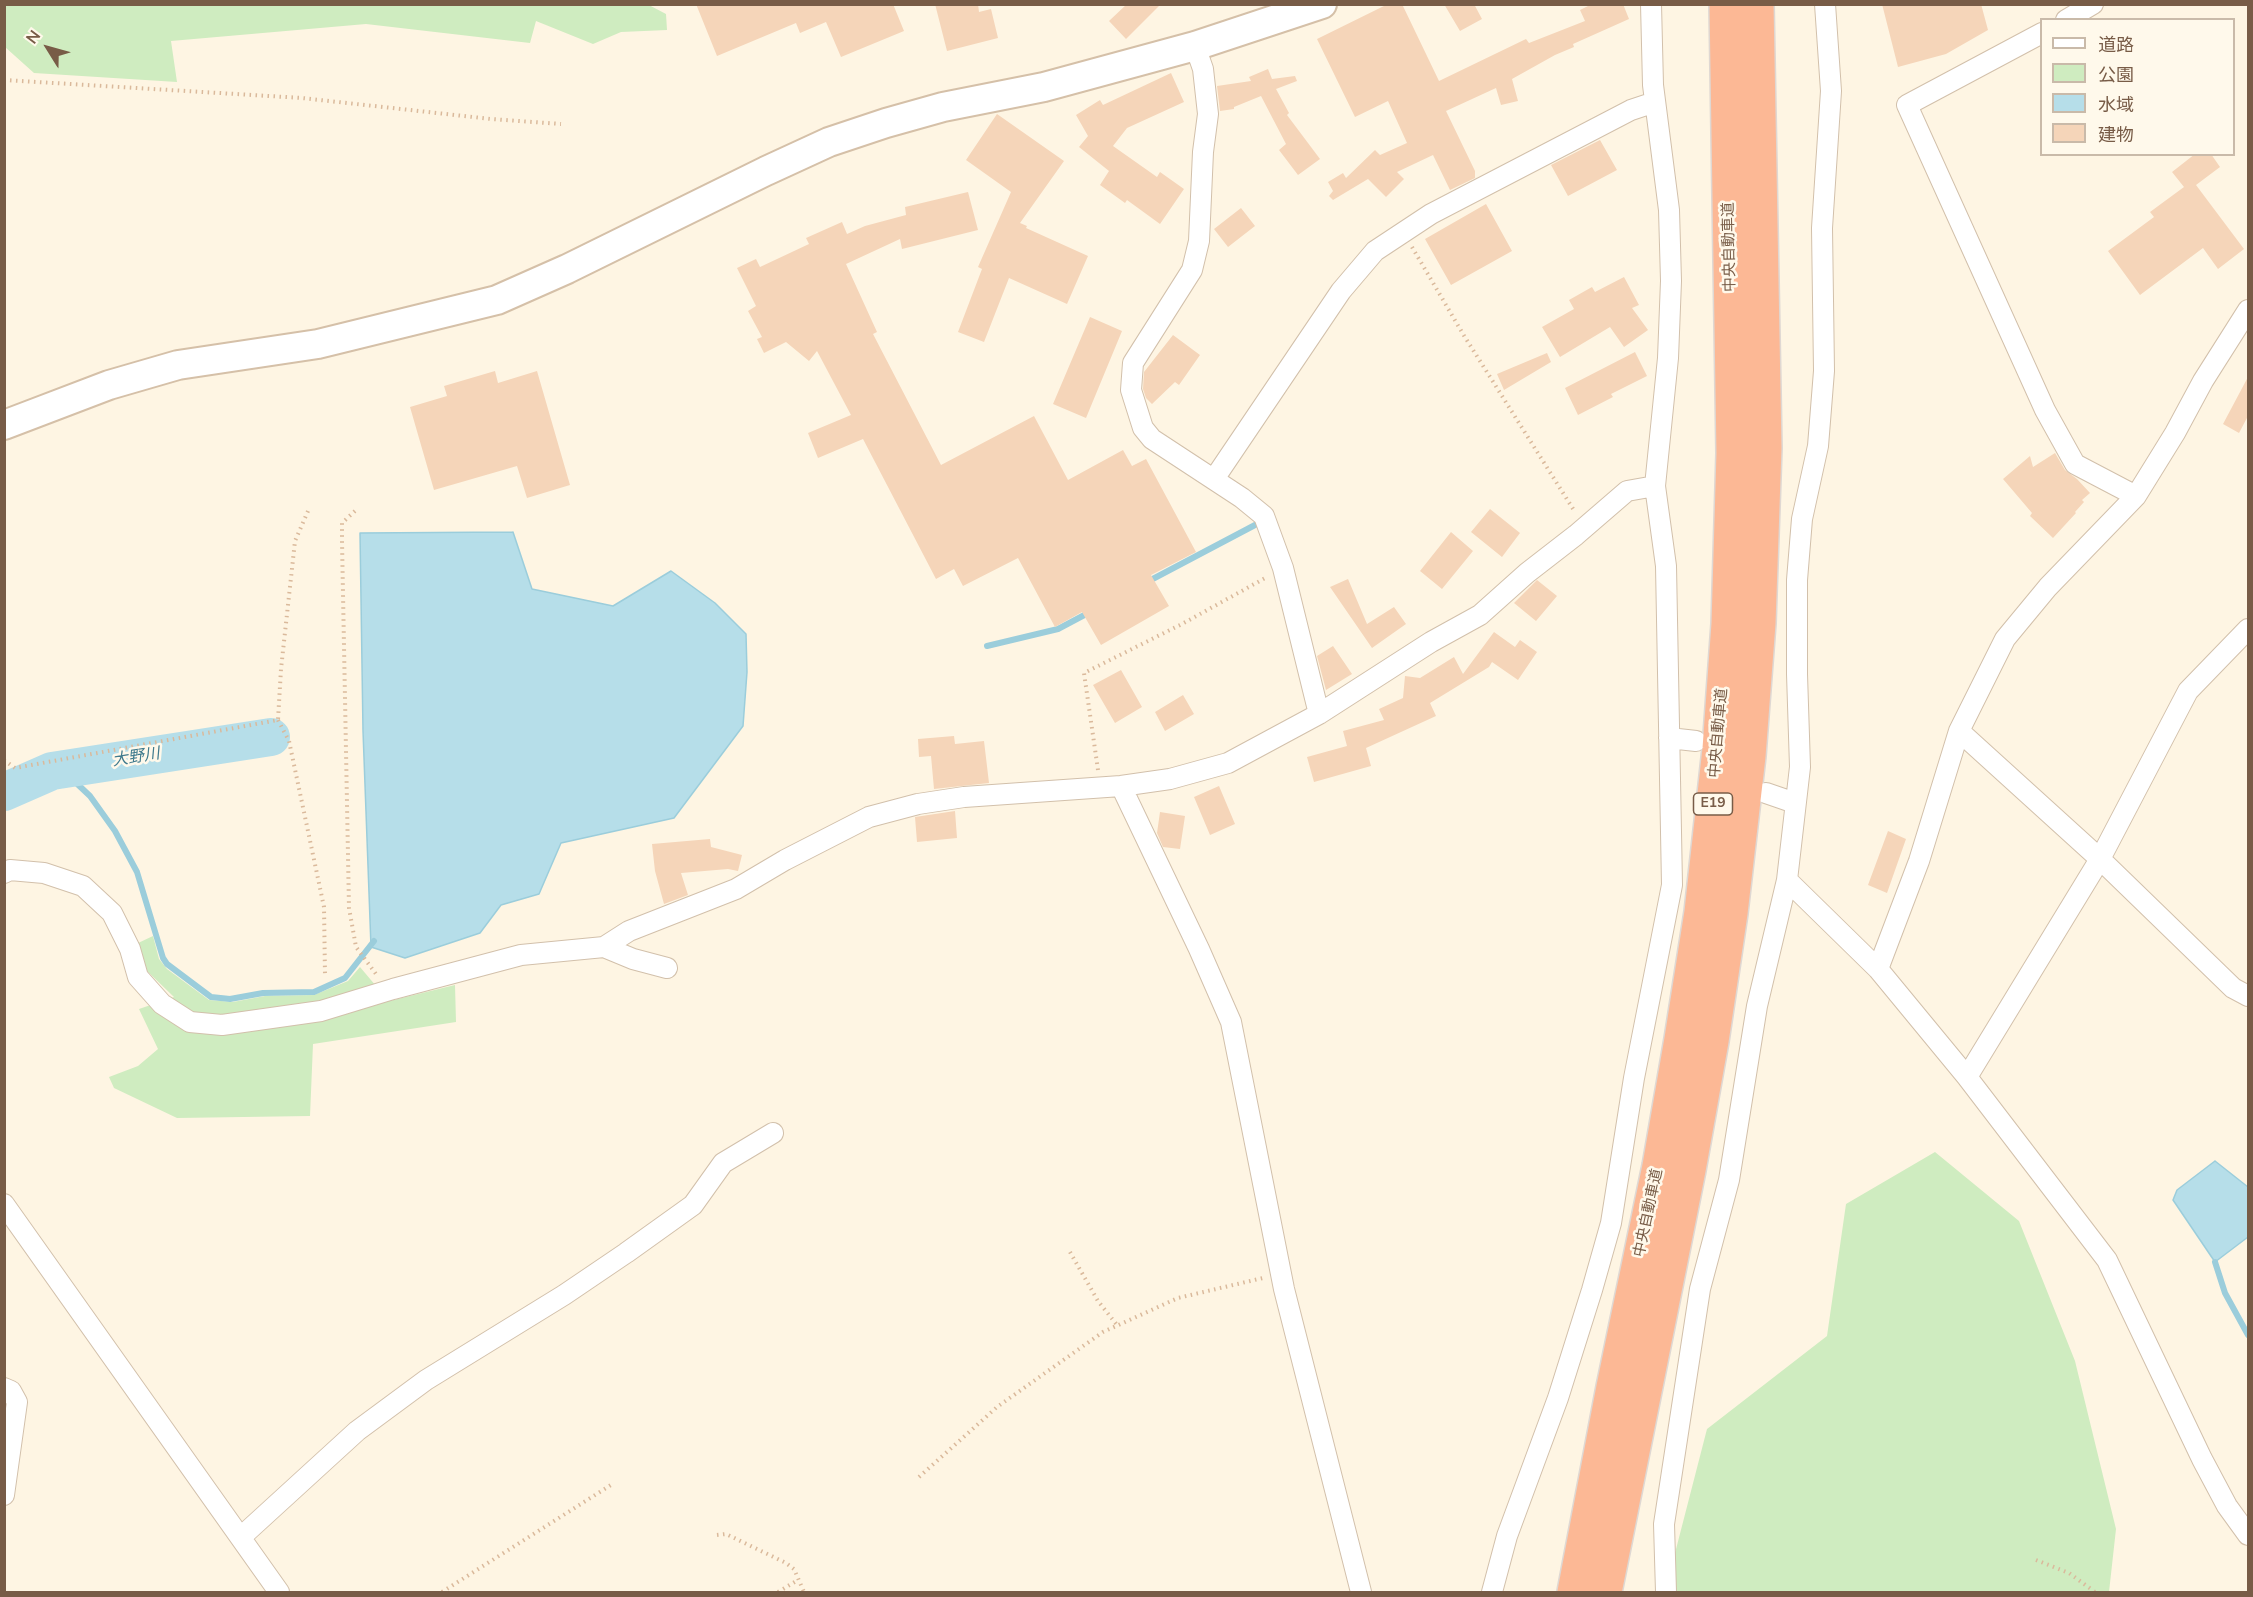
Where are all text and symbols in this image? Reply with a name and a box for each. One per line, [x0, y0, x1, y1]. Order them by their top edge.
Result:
north arrow [18, 18, 78, 78]
legend [2040, 18, 2235, 156]
text: N [21, 26, 46, 49]
text: 道路 [2098, 33, 2134, 57]
text: 公園 [2098, 63, 2134, 87]
text: 水域 [2098, 93, 2134, 117]
text: 建物 [2098, 123, 2134, 147]
street label: 中央自動車道 [1720, 202, 1740, 292]
street label: 中央自動車道 [1706, 687, 1732, 779]
water label: 大野川 [111, 745, 161, 771]
road number: E19 [1694, 793, 1732, 815]
street label: 中央自動車道 [1631, 1167, 1667, 1259]

